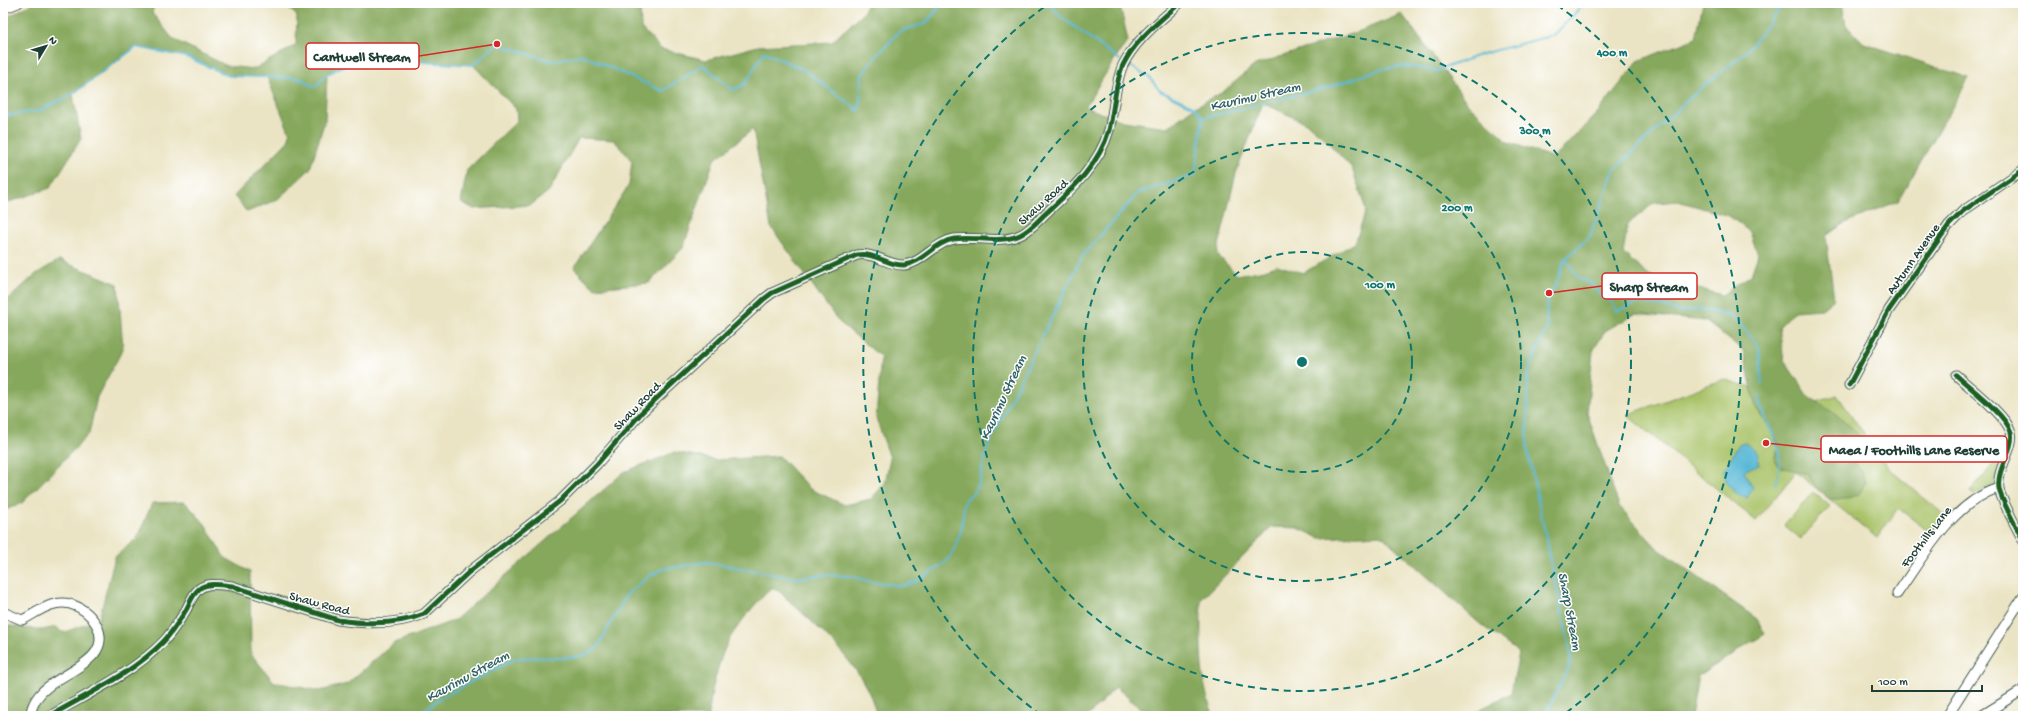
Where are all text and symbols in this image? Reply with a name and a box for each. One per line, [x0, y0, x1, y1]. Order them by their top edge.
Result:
north arrow [26, 26, 66, 66]
text: N [45, 35, 59, 48]
callout: Cantwell Stream [306, 43, 419, 69]
text: 400 m [1596, 47, 1628, 61]
text: Cantwell Stream [312, 50, 411, 67]
water label: Kaurimu Stream [1209, 79, 1302, 116]
text: 300 m [1518, 125, 1551, 139]
street label: Shaw Road [1016, 176, 1073, 229]
text: 200 m [1442, 202, 1473, 216]
street label: Autumn Avenue [1884, 221, 1944, 298]
callout: Sharp Stream [1602, 273, 1697, 299]
text: 100 m [1364, 279, 1395, 293]
text: Sharp Stream [1609, 280, 1689, 297]
water label: Kaurimu Stream [977, 353, 1031, 443]
centre of rings [1295, 355, 1309, 369]
street label: Shaw Road [611, 378, 666, 434]
callout: Maea / Foothills Lane Reserve [1821, 436, 2007, 462]
text: Maea / Foothills Lane Reserve [1829, 443, 2000, 460]
street label: Foothills Lane [1898, 504, 1956, 572]
water label: Sharp Stream [1553, 571, 1584, 652]
street label: Shaw Road [288, 589, 352, 620]
water label: Kaurimu Stream [424, 647, 513, 707]
scale bar [1872, 667, 1982, 693]
text: 100 m [1877, 676, 1908, 690]

